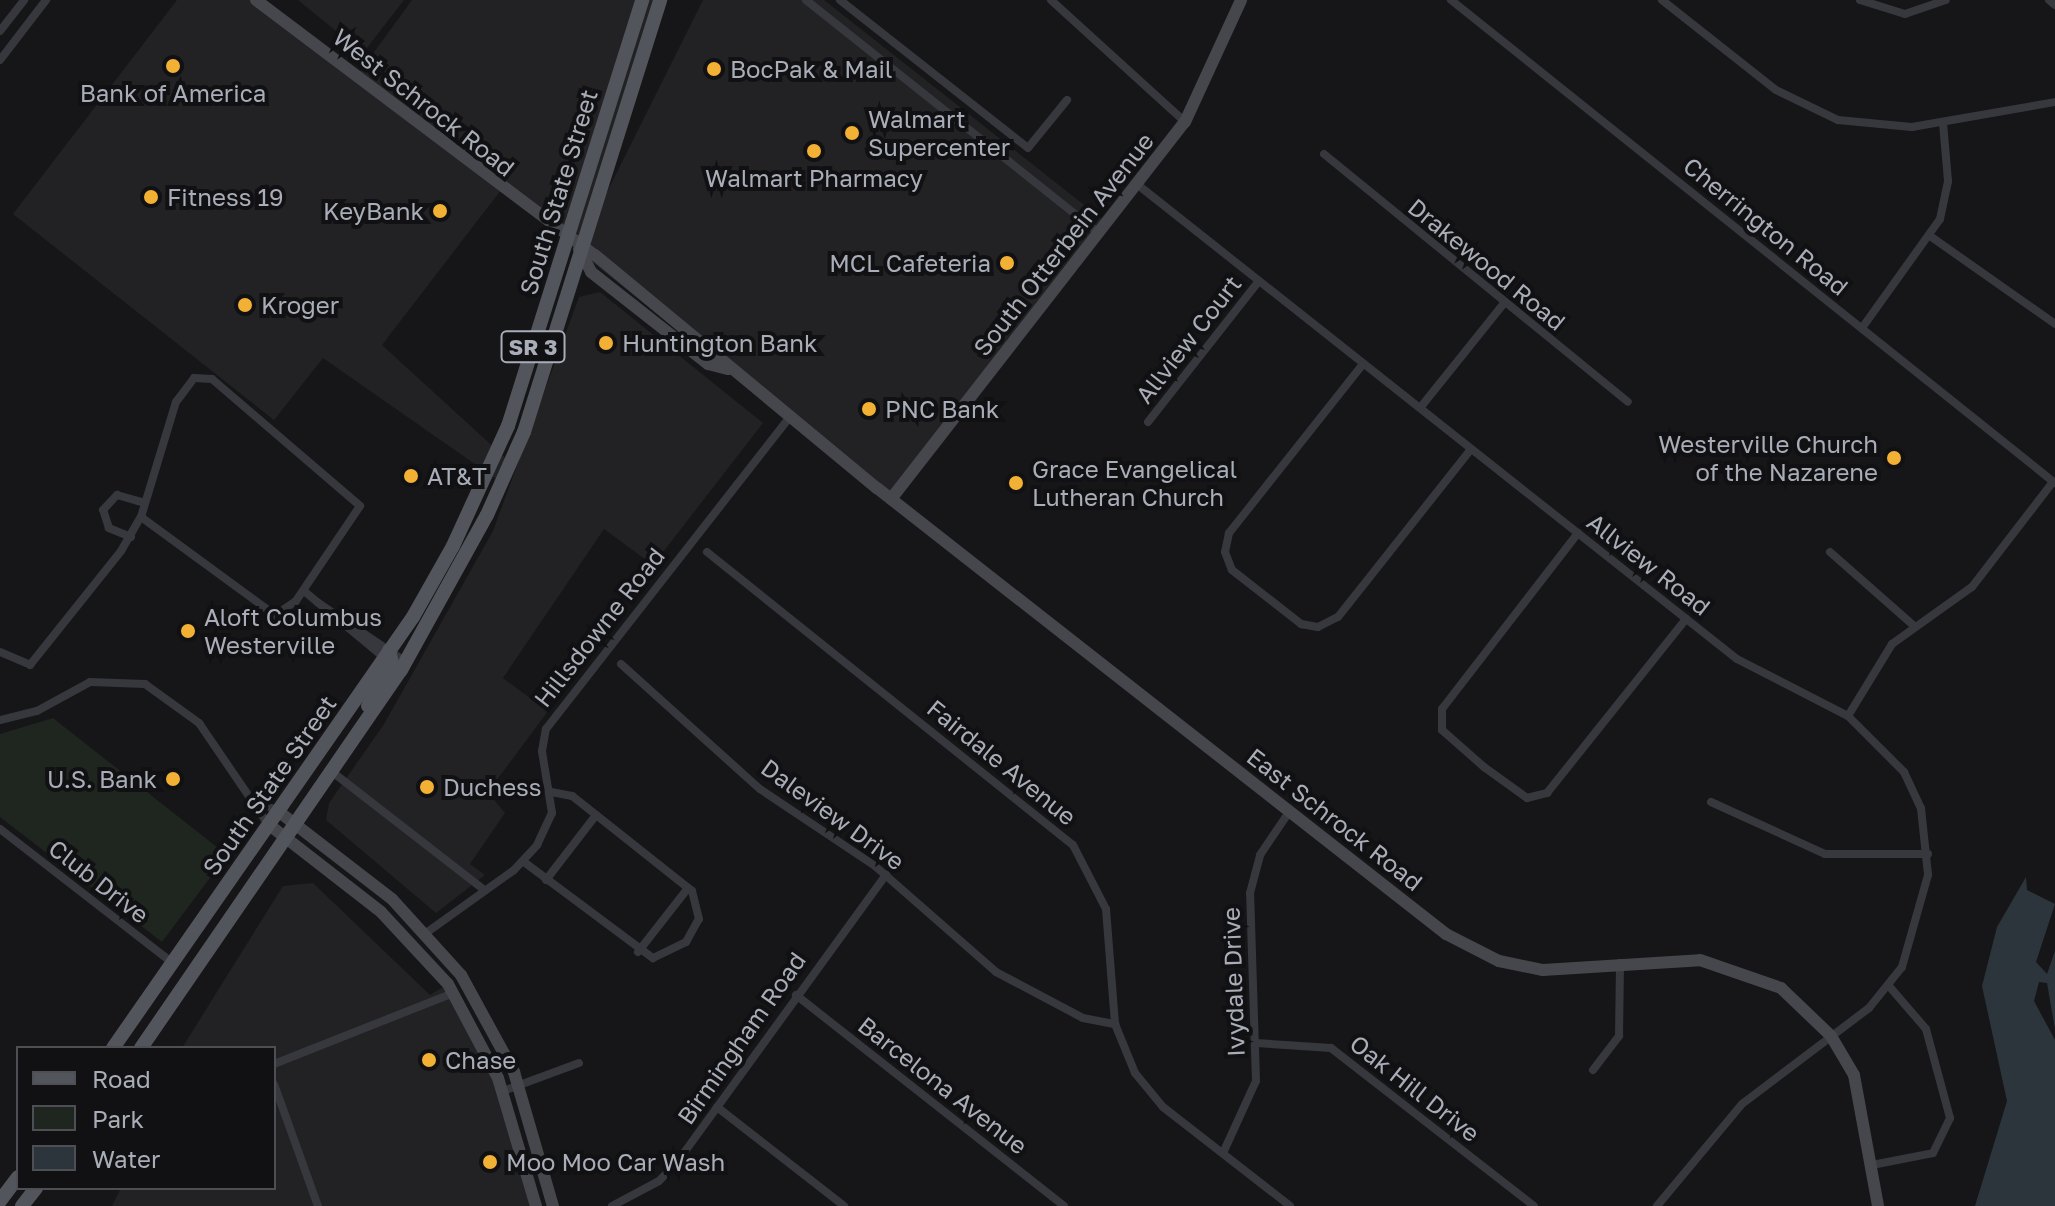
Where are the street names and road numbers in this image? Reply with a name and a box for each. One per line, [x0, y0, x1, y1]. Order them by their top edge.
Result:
street label: West Schrock Road [327, 22, 521, 182]
street label: South State Street [513, 86, 603, 298]
street label: South Otterbein Avenue [967, 127, 1159, 361]
street label: Cherrington Road [1678, 151, 1854, 301]
street label: Drakewood Road [1403, 192, 1571, 336]
street label: Allview Court [1129, 269, 1247, 409]
road number: SR 3 [499, 329, 567, 365]
street label: Allview Road [1582, 507, 1716, 621]
street label: Hillsdowne Road [528, 541, 670, 713]
street label: South State Street [196, 690, 342, 880]
street label: Fairdale Avenue [922, 693, 1082, 831]
street label: East Schrock Road [1242, 742, 1428, 896]
street label: Daleview Drive [756, 752, 910, 876]
street label: Club Drive [43, 833, 155, 929]
street label: Ivydale Drive [1216, 907, 1250, 1057]
street label: Birmingham Road [671, 946, 811, 1130]
street label: Barcelona Avenue [853, 1010, 1033, 1160]
street label: Oak Hill Drive [1345, 1029, 1485, 1147]

